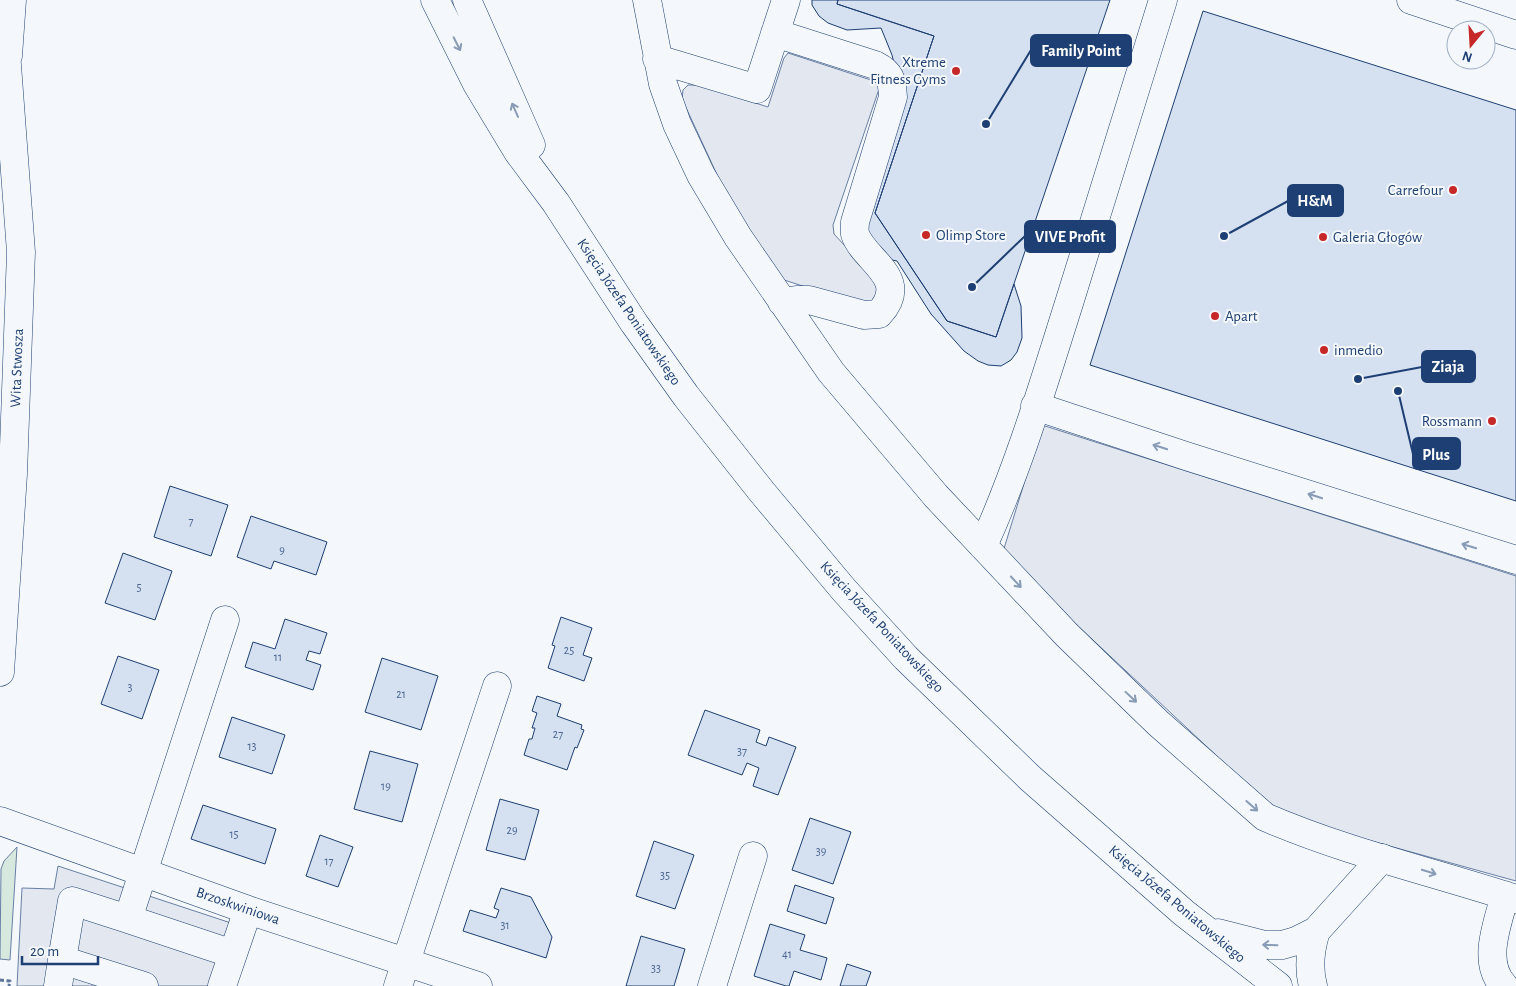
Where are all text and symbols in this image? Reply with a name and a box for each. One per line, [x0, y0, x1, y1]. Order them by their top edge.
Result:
north arrow [1446, 20, 1496, 70]
callout: Family Point [1031, 35, 1131, 66]
one-way arrow [452, 36, 462, 51]
text: Family Point [1041, 43, 1121, 60]
text: N [1460, 48, 1474, 65]
place label: Xtreme Fitness Gyms [870, 55, 946, 87]
marker: Xtreme Fitness Gyms [950, 65, 962, 77]
one-way arrow [510, 103, 520, 118]
place label: Carrefour [1388, 183, 1443, 198]
marker: Carrefour [1447, 184, 1459, 196]
callout: H&M [1288, 185, 1343, 216]
text: H&M [1297, 193, 1333, 209]
callout: VIVE Profit [1025, 221, 1115, 252]
place label: Olimp Store [936, 228, 1006, 243]
marker: Olimp Store [920, 229, 932, 241]
text: VIVE Profit [1035, 229, 1106, 245]
place label: Galeria Głogów [1333, 230, 1422, 245]
marker: Galeria Głogów [1317, 231, 1329, 243]
street label: Księcia Józefa Poniatowskiego [574, 236, 684, 388]
place label: Apart [1225, 309, 1258, 324]
marker: Apart [1209, 310, 1221, 322]
street label: Wita Stwosza [8, 328, 26, 408]
place label: inmedio [1334, 343, 1383, 358]
marker: inmedio [1318, 344, 1330, 356]
callout: Ziaja [1422, 351, 1475, 382]
text: Ziaja [1432, 359, 1465, 376]
place label: Rossmann [1422, 414, 1482, 429]
marker: Rossmann [1486, 415, 1498, 427]
callout: Plus [1413, 438, 1460, 469]
one-way arrow [1152, 442, 1168, 452]
text: Plus [1422, 447, 1450, 463]
one-way arrow [1308, 491, 1323, 500]
house number: 7 [188, 515, 194, 527]
one-way arrow [1462, 540, 1478, 550]
house number: 9 [279, 544, 285, 556]
street label: Księcia Józefa Poniatowskiego [817, 559, 947, 695]
one-way arrow [1010, 575, 1022, 588]
house number: 5 [136, 581, 142, 593]
house number: 25 [564, 644, 574, 656]
house number: 11 [274, 651, 282, 663]
house number: 3 [128, 681, 133, 693]
house number: 21 [396, 688, 406, 700]
one-way arrow [1124, 691, 1137, 703]
house number: 27 [553, 728, 563, 740]
house number: 13 [247, 740, 257, 752]
house number: 37 [737, 745, 747, 757]
house number: 19 [381, 780, 391, 792]
one-way arrow [1245, 800, 1258, 811]
house number: 29 [506, 824, 518, 836]
house number: 15 [229, 828, 239, 840]
street label: Księcia Józefa Poniatowskiego [1106, 843, 1248, 965]
house number: 39 [816, 845, 827, 857]
house number: 17 [324, 855, 334, 867]
one-way arrow [1421, 868, 1437, 878]
house number: 35 [660, 869, 670, 881]
street label: Brzoskwiniowa [194, 885, 282, 927]
house number: 31 [500, 919, 510, 931]
scale bar [22, 934, 99, 966]
one-way arrow [1262, 940, 1278, 949]
text: 20 m [30, 944, 59, 959]
house number: 41 [782, 948, 792, 960]
house number: 33 [651, 962, 661, 974]

